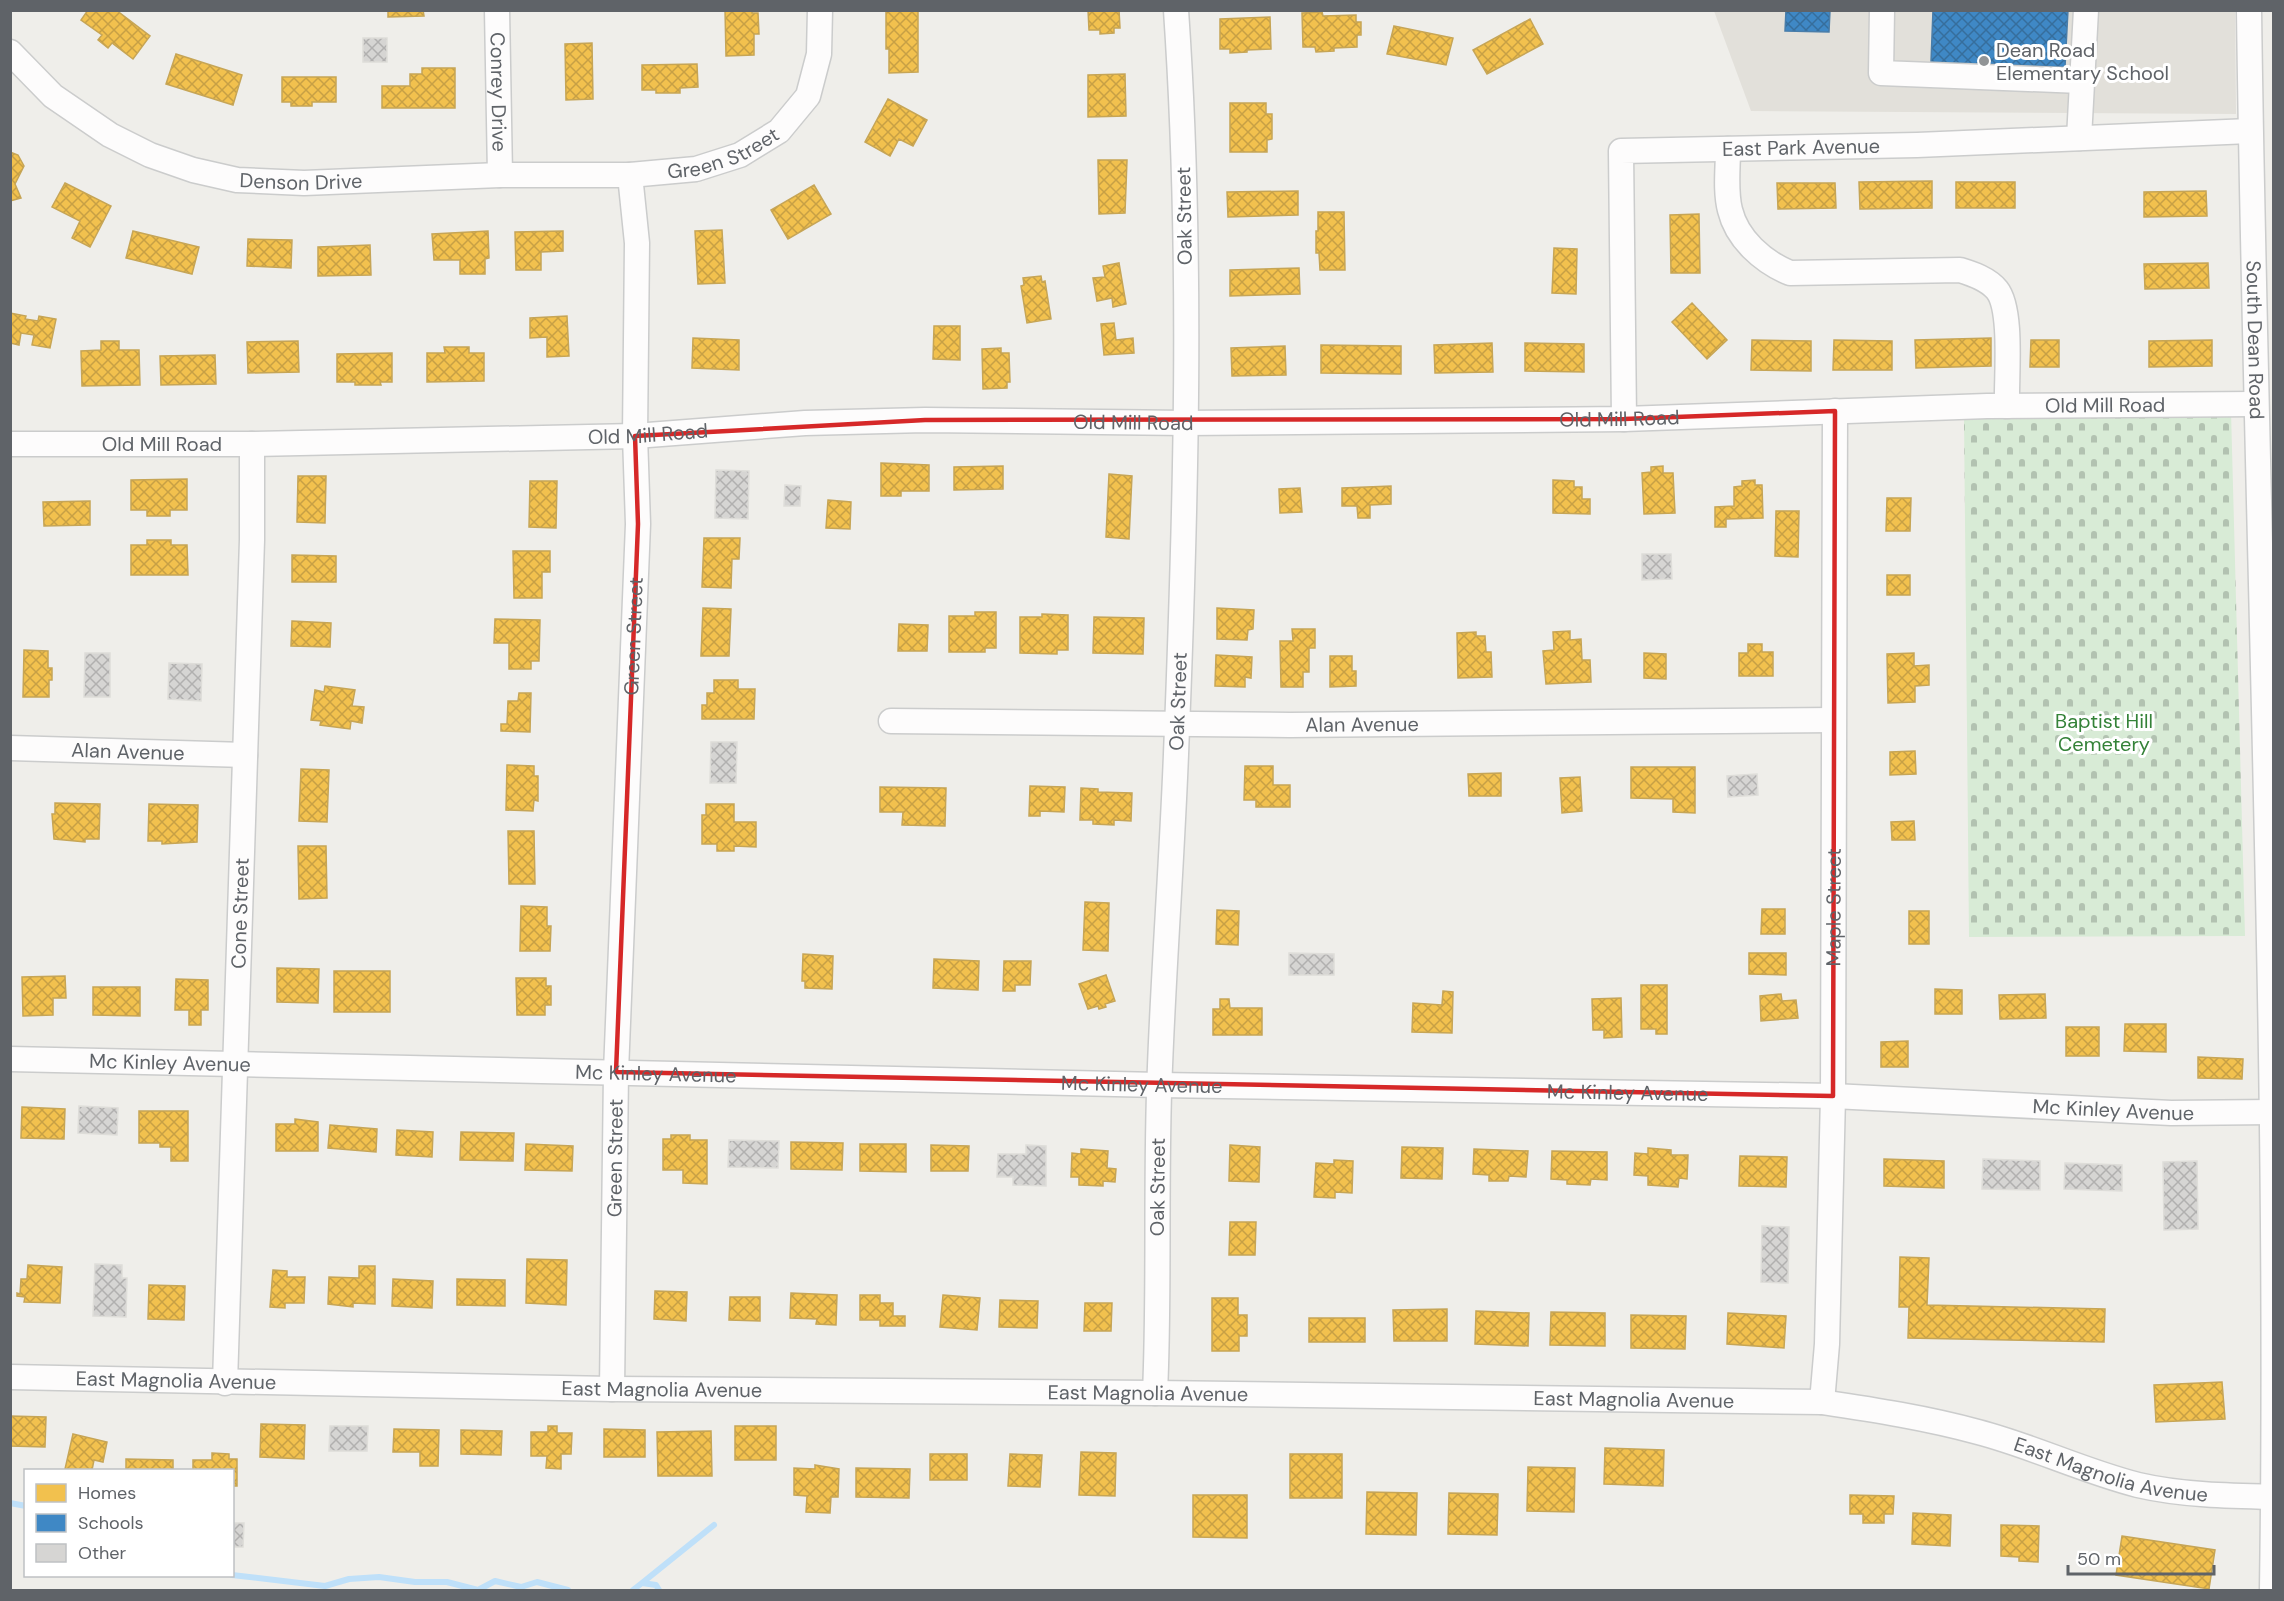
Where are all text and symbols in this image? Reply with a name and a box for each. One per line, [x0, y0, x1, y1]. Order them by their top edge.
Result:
street label: Conrey Drive [484, 32, 513, 152]
place label: Dean Road Elementary School [1996, 37, 2169, 86]
marker: Dean Road Elementary School [1977, 54, 1991, 68]
street label: Green Street [666, 121, 784, 185]
street label: East Park Avenue [1722, 133, 1880, 162]
street label: Oak Street [1170, 166, 1198, 265]
street label: Denson Drive [239, 167, 363, 196]
street label: South Dean Road [2240, 260, 2270, 420]
street label: Old Mill Road [2045, 392, 2165, 419]
street label: Old Mill Road [1559, 404, 1680, 433]
street label: Old Mill Road [1073, 409, 1194, 436]
street label: Old Mill Road [587, 417, 709, 450]
street label: Old Mill Road [102, 431, 222, 457]
street label: Green Street [618, 576, 649, 696]
street label: Oak Street [1163, 652, 1193, 751]
park label: Baptist Hill Cemetery [2055, 708, 2153, 757]
street label: Alan Avenue [1305, 711, 1419, 738]
street label: Alan Avenue [71, 737, 185, 766]
street label: Maple Street [1820, 848, 1847, 966]
street label: Cone Street [225, 857, 255, 969]
street label: Mc Kinley Avenue [89, 1048, 251, 1077]
street label: Mc Kinley Avenue [575, 1059, 737, 1088]
street label: Mc Kinley Avenue [1061, 1070, 1223, 1099]
street label: Mc Kinley Avenue [1547, 1078, 1709, 1107]
street label: Mc Kinley Avenue [2032, 1093, 2194, 1126]
street label: Green Street [601, 1098, 629, 1217]
street label: Oak Street [1144, 1137, 1171, 1236]
street label: East Magnolia Avenue [75, 1365, 277, 1395]
street label: East Magnolia Avenue [561, 1375, 762, 1403]
street label: East Magnolia Avenue [1047, 1379, 1248, 1407]
street label: East Magnolia Avenue [1533, 1385, 1734, 1414]
street label: East Magnolia Avenue [2011, 1431, 2209, 1508]
legend [24, 1469, 234, 1577]
text: Homes [78, 1481, 136, 1505]
text: Schools [78, 1511, 143, 1535]
scale bar [2068, 1538, 2214, 1576]
text: Other [78, 1541, 127, 1565]
text: 50 m [2077, 1547, 2121, 1571]

